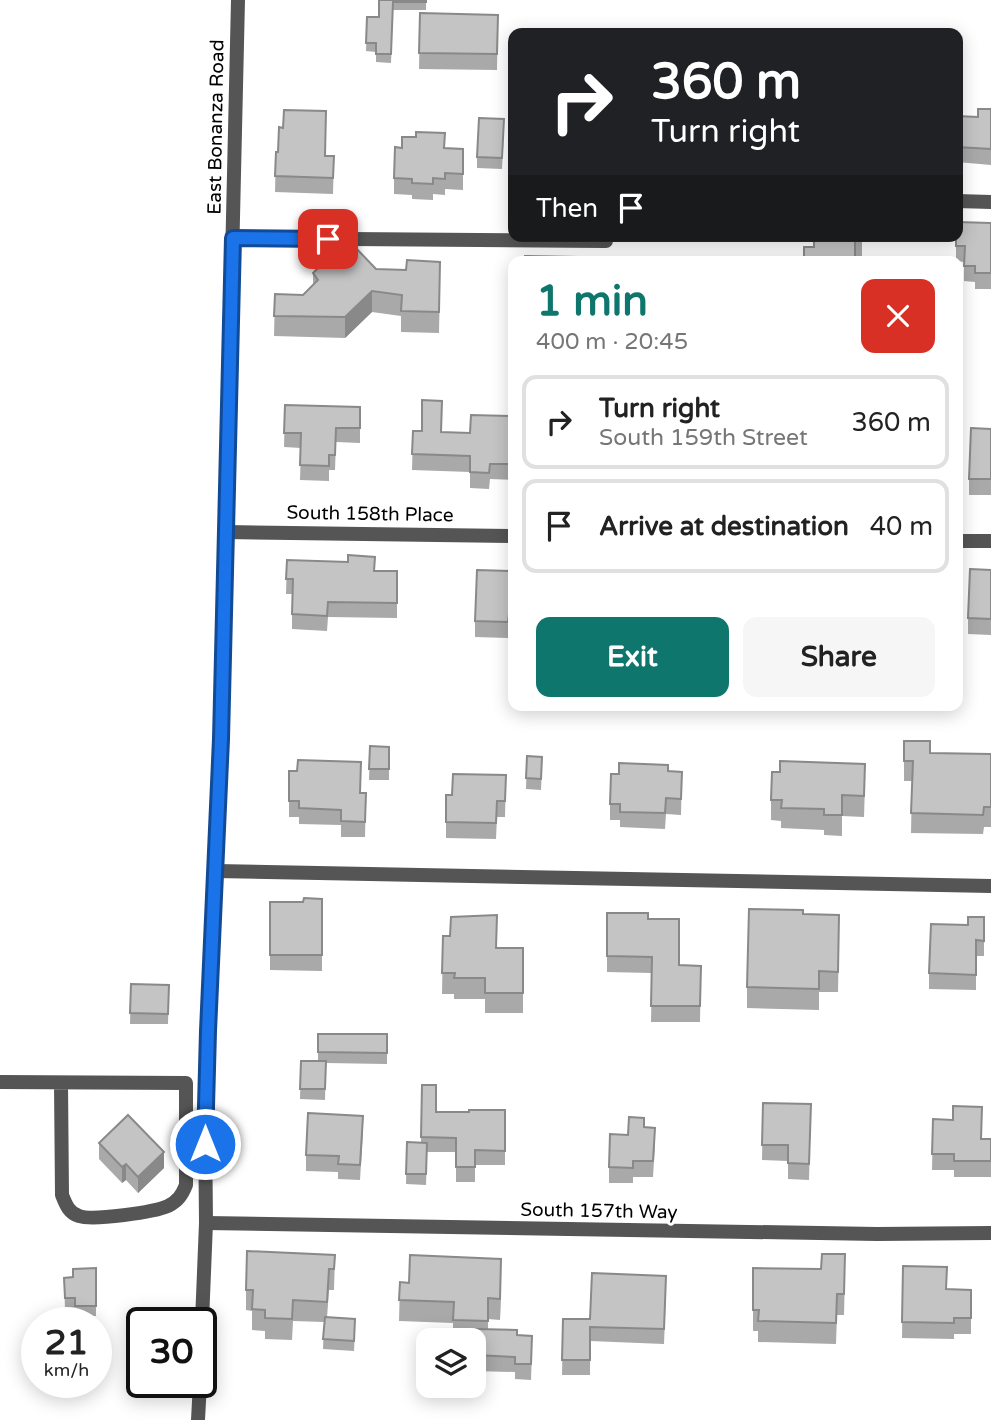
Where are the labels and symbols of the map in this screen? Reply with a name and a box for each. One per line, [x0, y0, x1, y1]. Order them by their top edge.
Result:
street label: East Bonanza Road [203, 39, 229, 215]
pin [298, 209, 358, 269]
street label: South 158th Place [286, 502, 454, 526]
position arrow [168, 1107, 242, 1181]
street label: South 157th Way [520, 1199, 678, 1223]
speed limit sign: 30 [126, 1307, 217, 1398]

